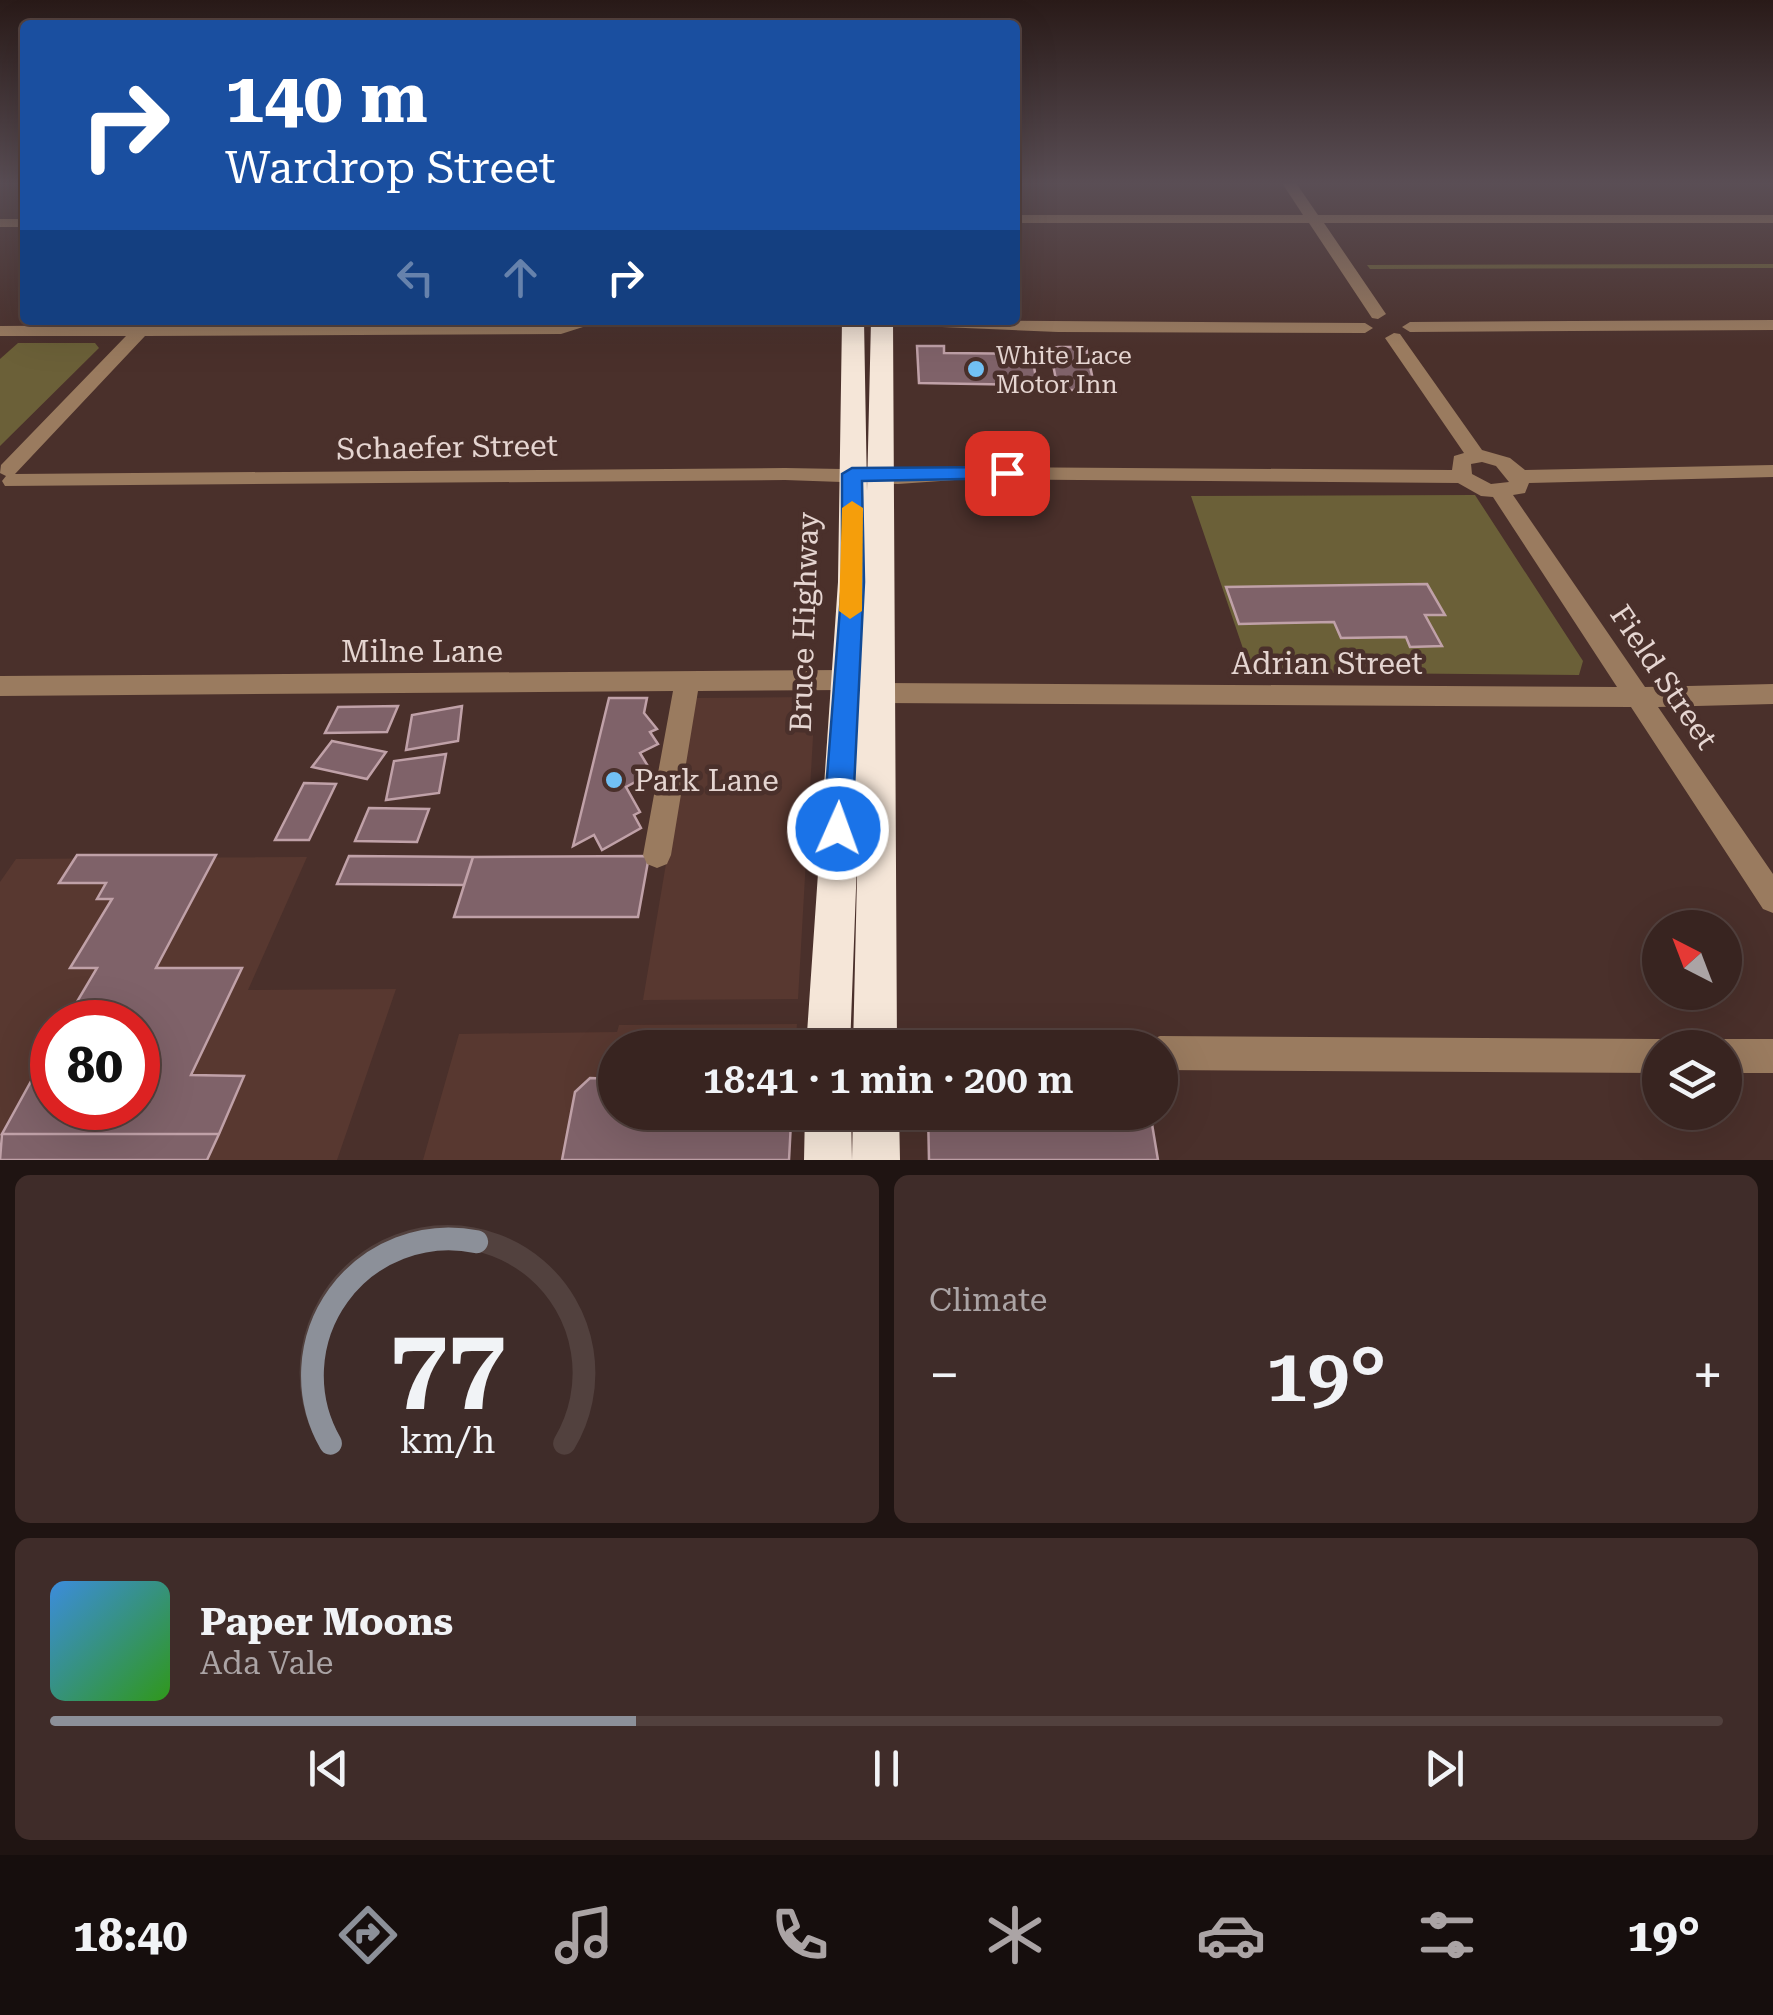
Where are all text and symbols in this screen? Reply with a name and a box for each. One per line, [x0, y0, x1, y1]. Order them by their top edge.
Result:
text: 140 m [225, 57, 428, 139]
icon: right [60, 60, 190, 190]
text: Wardrop Street [225, 141, 556, 194]
icon: left [388, 250, 443, 305]
icon: ahead [493, 250, 548, 305]
icon: right [598, 250, 653, 305]
place label: White Lace Motor Inn [996, 341, 1132, 399]
marker: White Lace Motor Inn [965, 358, 987, 380]
street label: Schaefer Street [336, 428, 558, 466]
pin [965, 431, 1050, 516]
icon: arrive [980, 446, 1035, 501]
street label: Bruce Highway [783, 511, 825, 733]
street label: Field Street [1603, 598, 1725, 756]
street label: Milne Lane [341, 634, 503, 669]
street label: Adrian Street [1231, 646, 1423, 681]
place label: Park Lane [634, 763, 779, 798]
marker: Park Lane [603, 769, 625, 791]
position arrow [786, 777, 890, 881]
north arrow [1642, 910, 1742, 1010]
map controls [1642, 910, 1742, 1130]
speed limit sign: 80 [30, 1000, 160, 1130]
button: layers [1642, 1030, 1742, 1130]
text: 18:41 · 1 min · 200 m [703, 1058, 1074, 1102]
text: Climate [929, 1281, 1047, 1319]
text: 77 [389, 1305, 505, 1426]
text: 19° [1265, 1331, 1387, 1419]
text: − [929, 1343, 960, 1407]
text: + [1692, 1343, 1723, 1407]
text: km/h [399, 1420, 495, 1462]
text: Paper Moons [200, 1600, 453, 1644]
text: Ada Vale [200, 1644, 333, 1682]
icon: previous [301, 1741, 356, 1796]
icon: pause [859, 1741, 914, 1796]
icon: next [1417, 1741, 1472, 1796]
icon: directions [333, 1900, 403, 1970]
icon: music [549, 1900, 619, 1970]
icon: phone [765, 1900, 835, 1970]
icon: climate [980, 1900, 1050, 1970]
icon: car [1196, 1900, 1266, 1970]
icon: filters [1412, 1900, 1482, 1970]
text: 18:40 [73, 1909, 188, 1962]
text: 19° [1627, 1909, 1700, 1962]

